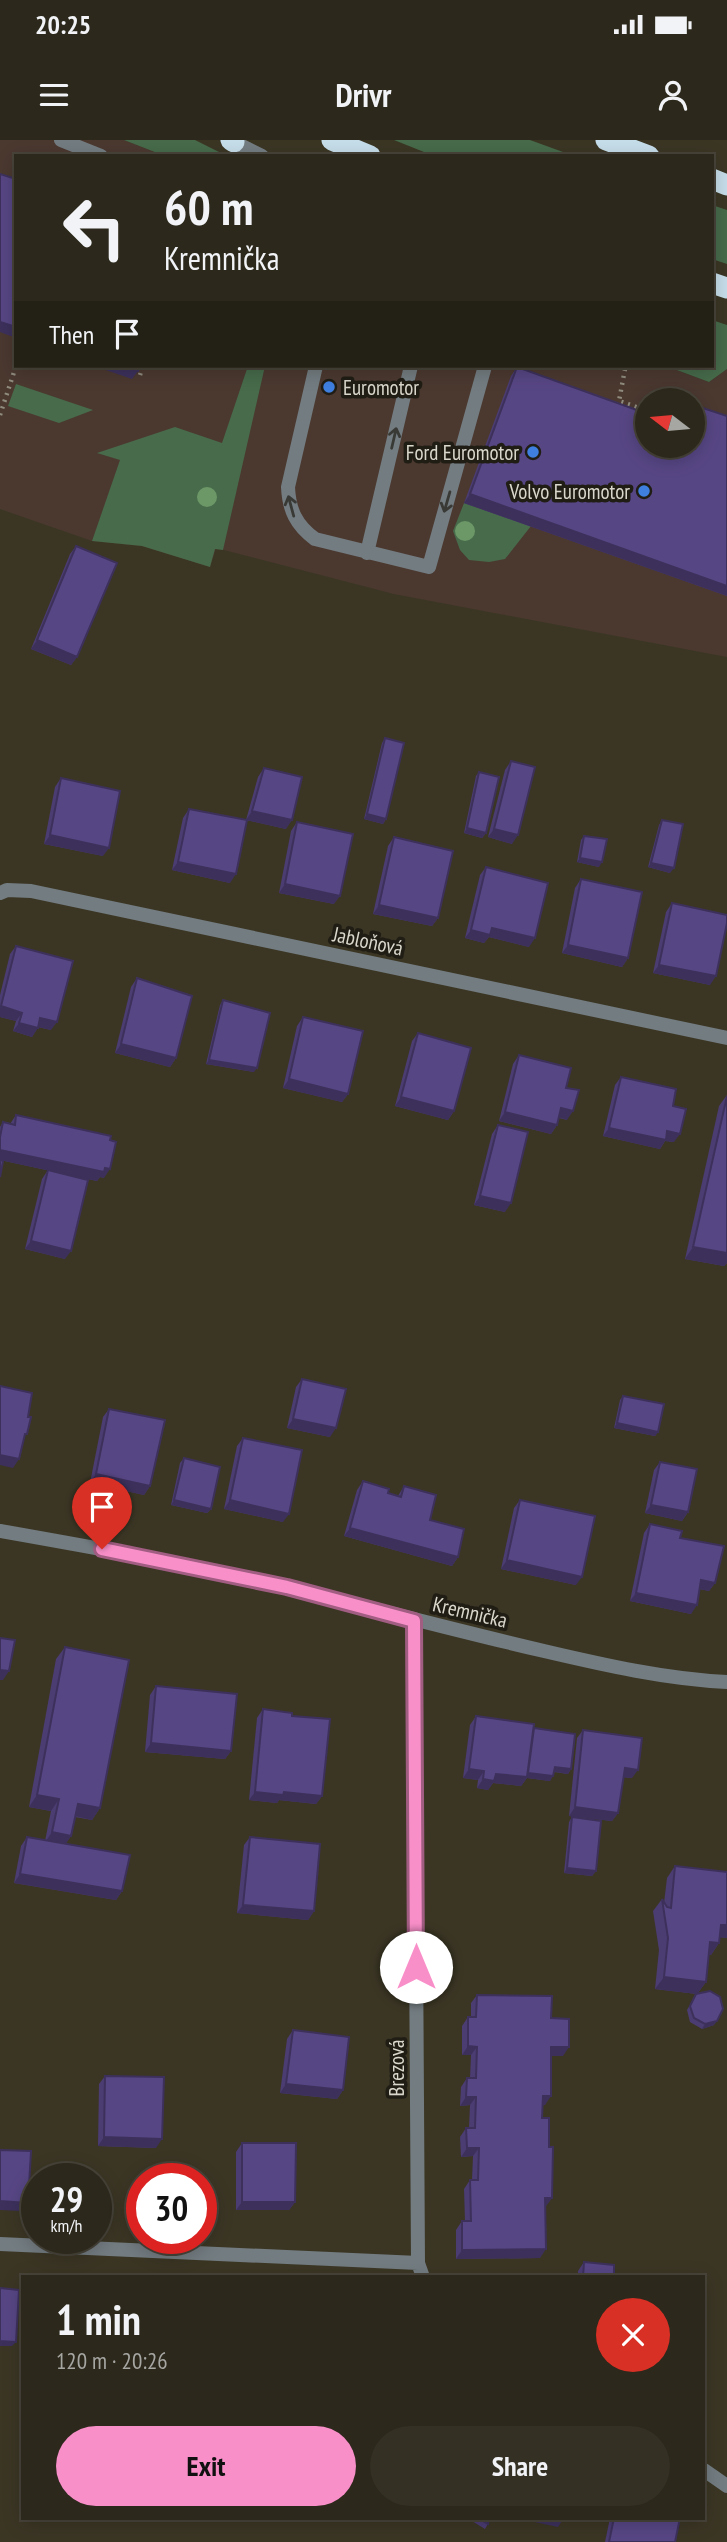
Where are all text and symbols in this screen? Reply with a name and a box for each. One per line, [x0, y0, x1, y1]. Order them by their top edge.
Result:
text: 20:25 [35, 8, 91, 41]
text: Drivr [336, 74, 391, 116]
icon: menu [35, 76, 73, 114]
icon: person [654, 76, 692, 114]
text: 60 m [164, 175, 253, 239]
icon: left [49, 182, 140, 273]
text: Kremnička [164, 237, 280, 279]
icon: arrive [108, 315, 146, 353]
text: Then [49, 318, 94, 351]
place label: Euromotor [343, 374, 419, 401]
marker: Euromotor [321, 379, 337, 395]
north arrow [635, 388, 705, 458]
map controls [635, 388, 705, 458]
one-way arrow [388, 428, 401, 450]
place label: Ford Euromotor [406, 439, 519, 466]
marker: Ford Euromotor [525, 444, 541, 460]
place label: Volvo Euromotor [509, 478, 630, 505]
marker: Volvo Euromotor [636, 483, 652, 499]
one-way arrow [440, 491, 453, 513]
one-way arrow [284, 495, 297, 517]
street label: Jabloňová [329, 920, 406, 962]
pin [72, 1477, 132, 1549]
icon: arrive [83, 1488, 121, 1526]
street label: Kremnička [430, 1590, 510, 1634]
position arrow [379, 1930, 453, 2004]
street label: Brezová [383, 2040, 410, 2096]
speed limit sign: 30 [126, 2163, 217, 2254]
text: 29 [50, 2176, 83, 2222]
text: km/h [51, 2214, 82, 2237]
text: 1 min [56, 2292, 141, 2347]
button: close [596, 2298, 670, 2372]
text: 120 m · 20:26 [56, 2346, 168, 2375]
button: Exit [56, 2426, 356, 2506]
button: Share [370, 2426, 670, 2506]

